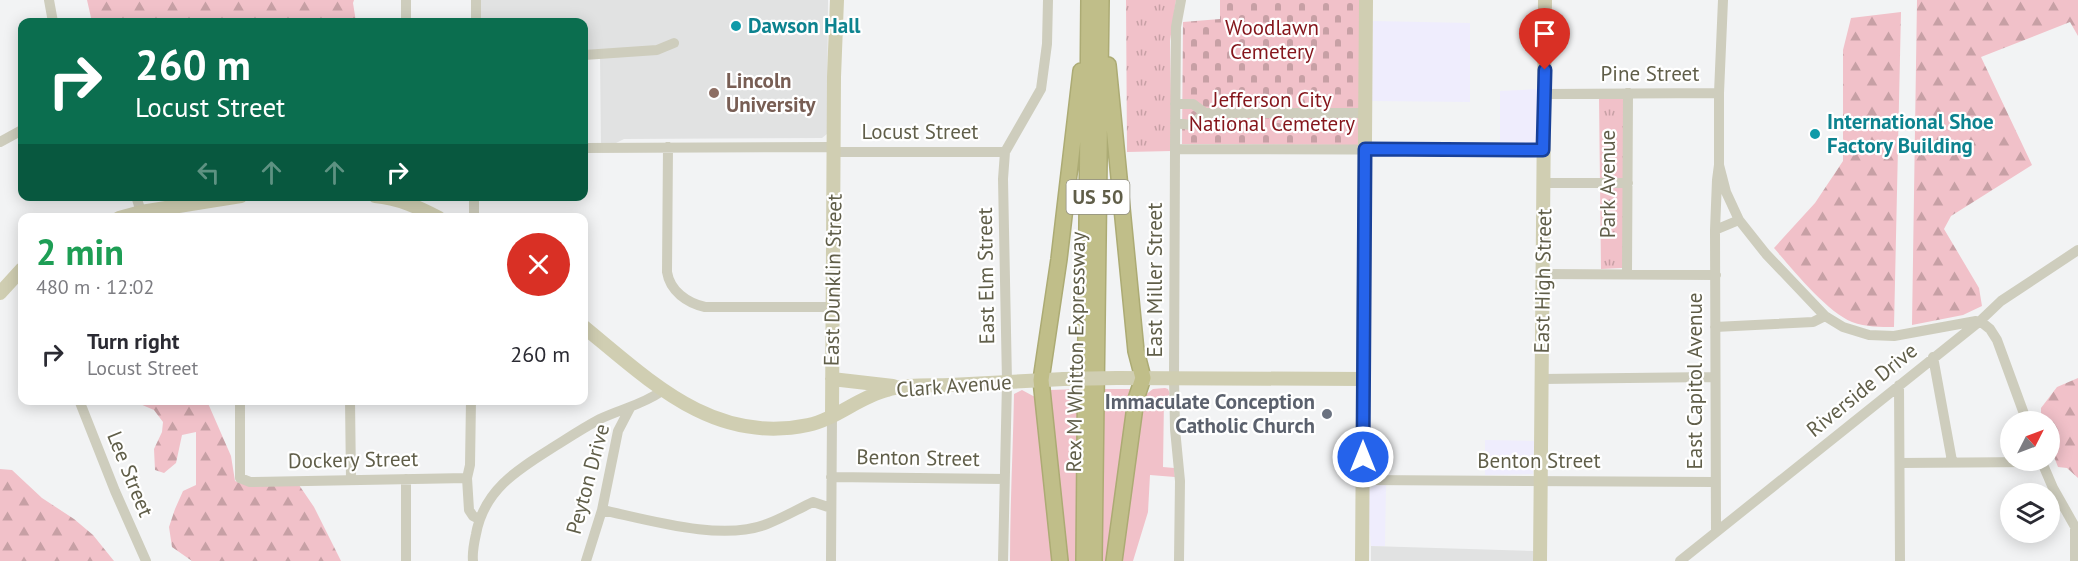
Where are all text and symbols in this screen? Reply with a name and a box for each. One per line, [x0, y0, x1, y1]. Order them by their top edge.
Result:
pin [1519, 8, 1570, 70]
place label: Dawson Hall [748, 12, 861, 39]
park label: Woodlawn Cemetery [1225, 14, 1319, 65]
icon: arrive [1528, 17, 1561, 50]
marker: Dawson Hall [729, 19, 743, 33]
text: 260 m [135, 37, 251, 92]
icon: right [36, 42, 114, 120]
street label: Pine Street [1601, 60, 1699, 87]
place label: Lincoln University [726, 67, 817, 118]
marker: Lincoln University [707, 86, 721, 100]
park label: Jefferson City National Cemetery [1189, 86, 1355, 137]
text: Locust Street [135, 90, 285, 124]
place label: International Shoe Factory Building [1827, 108, 1994, 159]
street label: Locust Street [862, 118, 978, 145]
marker: International Shoe Factory Building [1808, 127, 1822, 141]
street label: Park Avenue [1594, 130, 1621, 238]
icon: left [192, 156, 225, 189]
icon: ahead [255, 156, 288, 189]
icon: ahead [318, 156, 351, 189]
icon: right [381, 156, 414, 189]
road number: US 50 [1066, 180, 1130, 214]
street label: East Dunklin Street [817, 194, 848, 366]
street label: East Miller Street [1141, 203, 1168, 357]
street label: East Elm Street [971, 207, 1000, 345]
street label: East High Street [1528, 208, 1557, 354]
text: 2 min [36, 228, 124, 275]
street label: Rex M Whitton Expressway [1060, 231, 1091, 473]
button: close [507, 233, 570, 296]
text: 480 m · 12:02 [36, 274, 154, 300]
street label: East Capitol Avenue [1681, 292, 1708, 470]
text: Turn right [87, 327, 179, 355]
street label: Riverside Drive [1801, 337, 1923, 443]
icon: right [36, 338, 69, 371]
text: 260 m [510, 340, 570, 368]
text: Locust Street [87, 355, 198, 381]
street label: Clark Avenue [895, 368, 1013, 403]
place label: Immaculate Conception Catholic Church [1105, 388, 1315, 439]
marker: Immaculate Conception Catholic Church [1320, 407, 1334, 421]
north arrow [2000, 411, 2060, 471]
map controls [2000, 411, 2060, 543]
street label: Peyton Drive [560, 421, 615, 537]
position arrow [1331, 425, 1395, 489]
street label: Lee Street [101, 427, 160, 521]
street label: Benton Street [856, 443, 980, 472]
street label: Dockery Street [288, 445, 418, 474]
street label: Benton Street [1477, 447, 1601, 474]
button: layers [2000, 483, 2060, 543]

